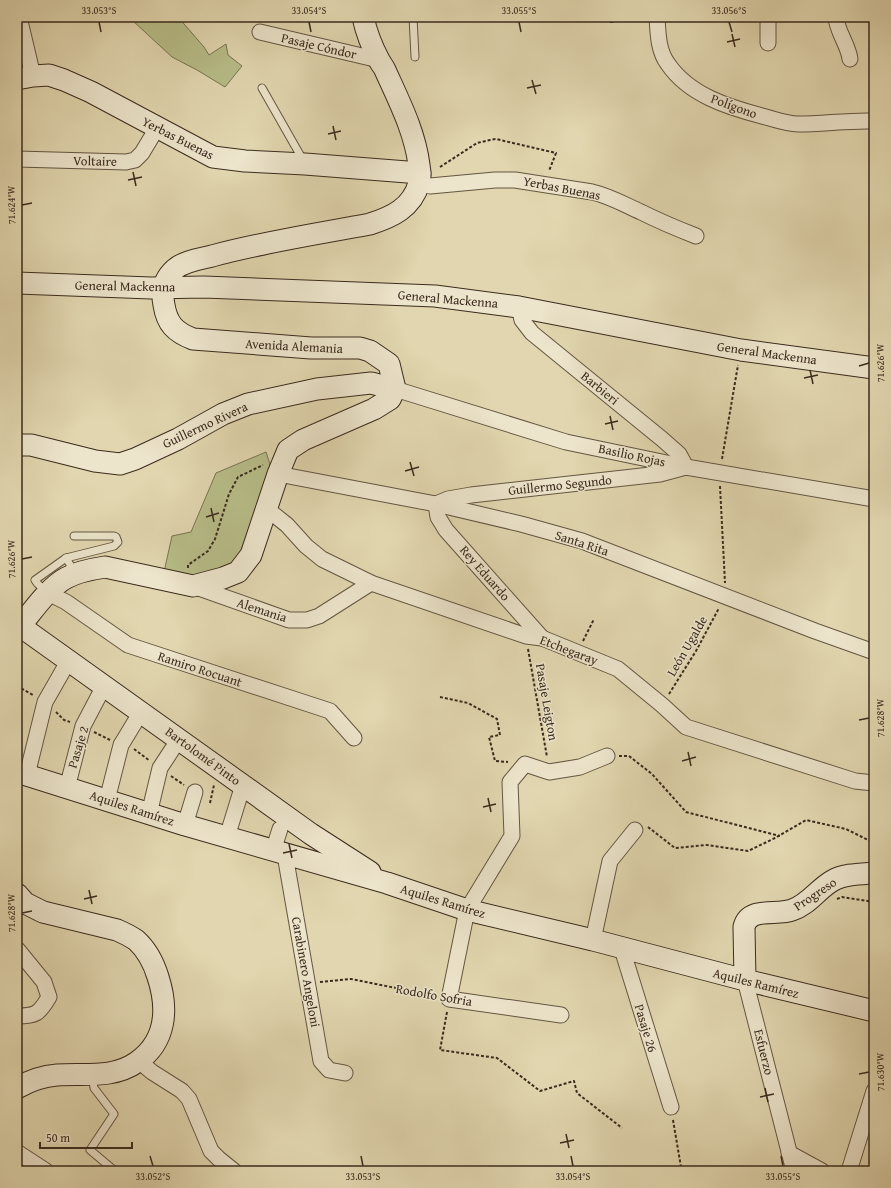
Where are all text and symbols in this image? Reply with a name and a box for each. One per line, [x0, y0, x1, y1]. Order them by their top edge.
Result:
text: 33.053°S [82, 3, 117, 18]
text: 33.054°S [292, 3, 327, 18]
text: 33.055°S [502, 3, 537, 18]
text: 33.056°S [712, 3, 747, 18]
street label: Pasaje Cóndor [279, 28, 359, 64]
street label: Polígono [708, 89, 760, 123]
street label: Yerbas Buenas [139, 112, 217, 164]
street label: Voltaire [73, 151, 117, 171]
street label: Yerbas Buenas [522, 171, 602, 205]
text: 71.624°W [4, 185, 19, 224]
street label: General Mackenna [75, 276, 176, 296]
street label: General Mackenna [397, 285, 500, 313]
street label: Avenida Alemania [245, 334, 344, 358]
street label: General Mackenna [716, 337, 819, 370]
text: 71.626°W [873, 343, 888, 382]
street label: Barbieri [577, 367, 623, 410]
street label: Guillermo Rivera [159, 397, 251, 453]
street label: Basilio Rojas [597, 439, 667, 471]
street label: Guillermo Segundo [507, 470, 613, 500]
street label: Santa Rita [553, 525, 612, 561]
text: 71.626°W [4, 539, 19, 578]
street label: Rey Eduardo [455, 541, 515, 605]
street label: Alemania [235, 593, 290, 627]
street label: León Ugalde [662, 612, 712, 680]
street label: Etchegaray [537, 630, 601, 670]
street label: Ramiro Rocuant [155, 646, 245, 692]
street label: Pasaje Leigton [531, 662, 563, 743]
text: 71.628°W [873, 698, 888, 737]
street label: Bartolomé Pinto [161, 722, 245, 790]
street label: Pasaje 2 [63, 724, 93, 770]
street label: Aquiles Ramírez [87, 785, 177, 831]
street label: Progreso [790, 872, 841, 915]
street label: Aquiles Ramírez [398, 879, 488, 923]
text: 71.628°W [4, 893, 19, 932]
street label: Carabinero Angeloni [287, 915, 325, 1029]
street label: Aquiles Ramírez [711, 963, 801, 1003]
street label: Rodolfo Sofria [394, 979, 475, 1011]
street label: Pasaje 26 [630, 1002, 662, 1054]
street label: Esfuerzo [749, 1027, 779, 1077]
text: 71.630°W [873, 1052, 888, 1091]
scale bar [40, 1124, 132, 1150]
text: 50 m [46, 1129, 70, 1146]
text: 33.052°S [136, 1169, 171, 1184]
text: 33.053°S [346, 1169, 381, 1184]
text: 33.054°S [556, 1169, 591, 1184]
text: 33.055°S [766, 1169, 801, 1184]

